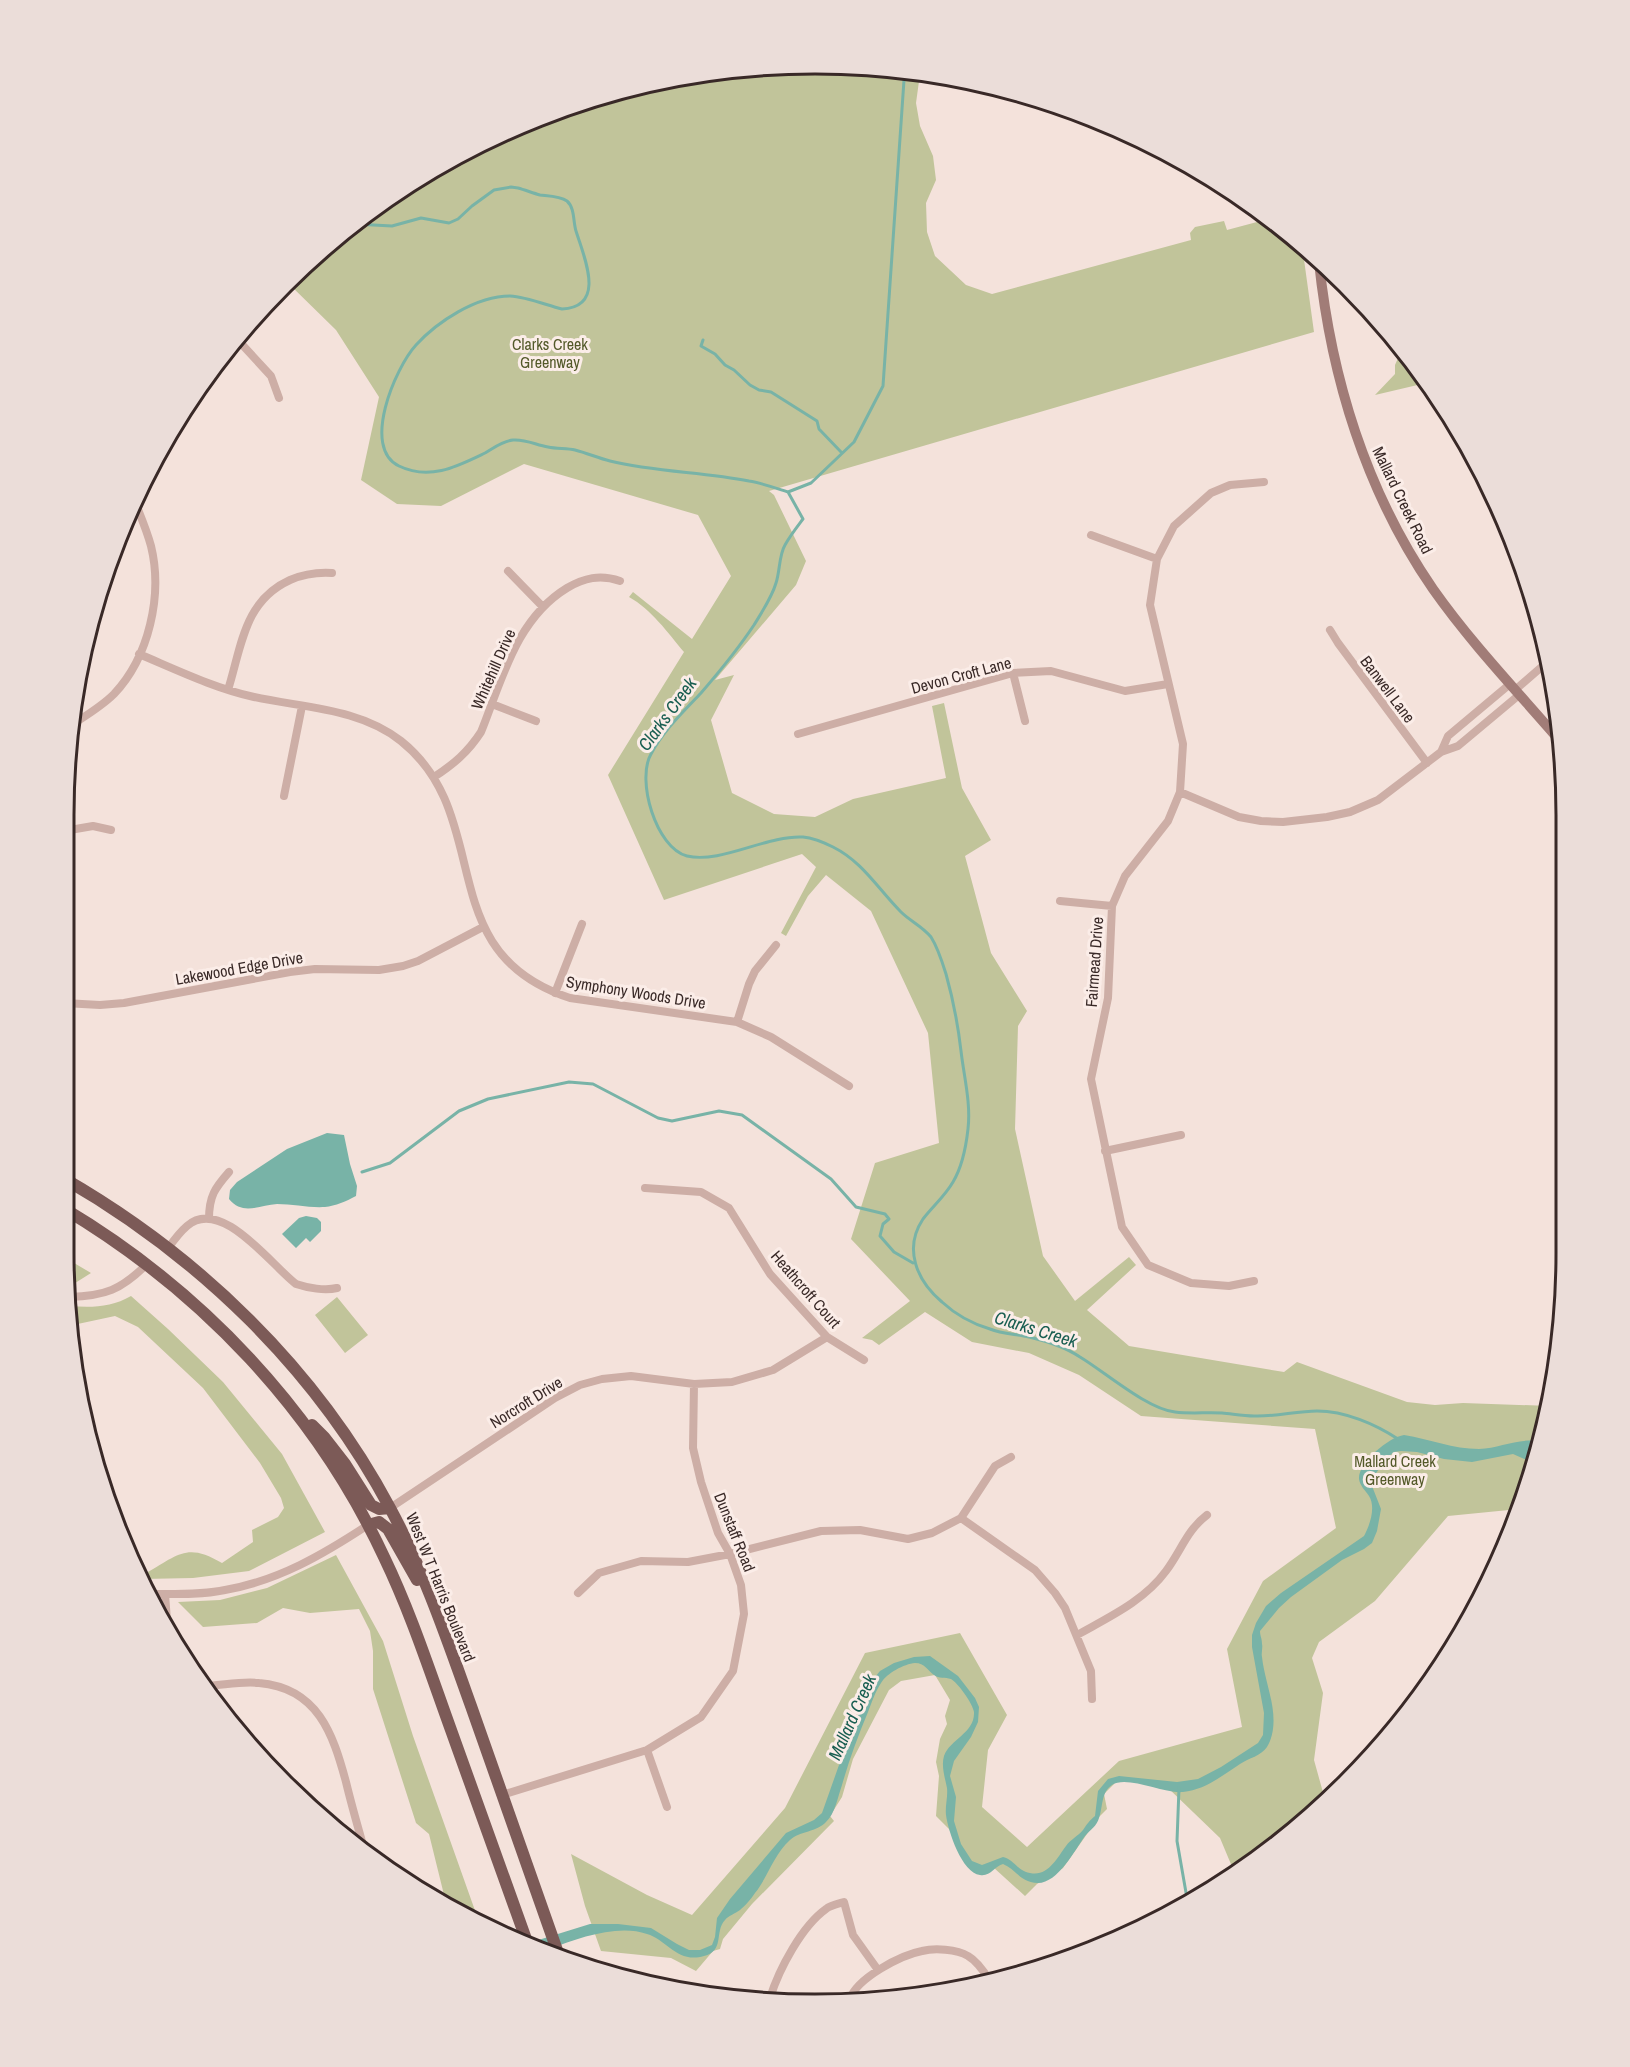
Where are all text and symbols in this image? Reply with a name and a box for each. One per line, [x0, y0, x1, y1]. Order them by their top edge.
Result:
park label: Clarks Creek Greenway [512, 333, 588, 373]
street label: Mallard Creek Road [1368, 443, 1438, 557]
street label: Whitehill Drive [465, 625, 521, 713]
street label: Devon Croft Lane [908, 651, 1014, 699]
street label: Banwell Lane [1356, 651, 1420, 727]
water label: Clarks Creek [632, 672, 703, 756]
street label: Fairmead Drive [1080, 916, 1108, 1008]
street label: Lakewood Edge Drive [174, 946, 304, 990]
street label: Symphony Woods Drive [565, 970, 707, 1014]
street label: Heathcroft Court [766, 1245, 846, 1333]
water label: Clarks Creek [992, 1305, 1081, 1354]
street label: Norcroft Drive [486, 1371, 566, 1433]
park label: Mallard Creek Greenway [1354, 1450, 1436, 1490]
street label: Dunstaff Road [709, 1489, 761, 1575]
street label: West W T Harris Boulevard [401, 1509, 481, 1665]
water label: Mallard Creek [822, 1669, 882, 1764]

